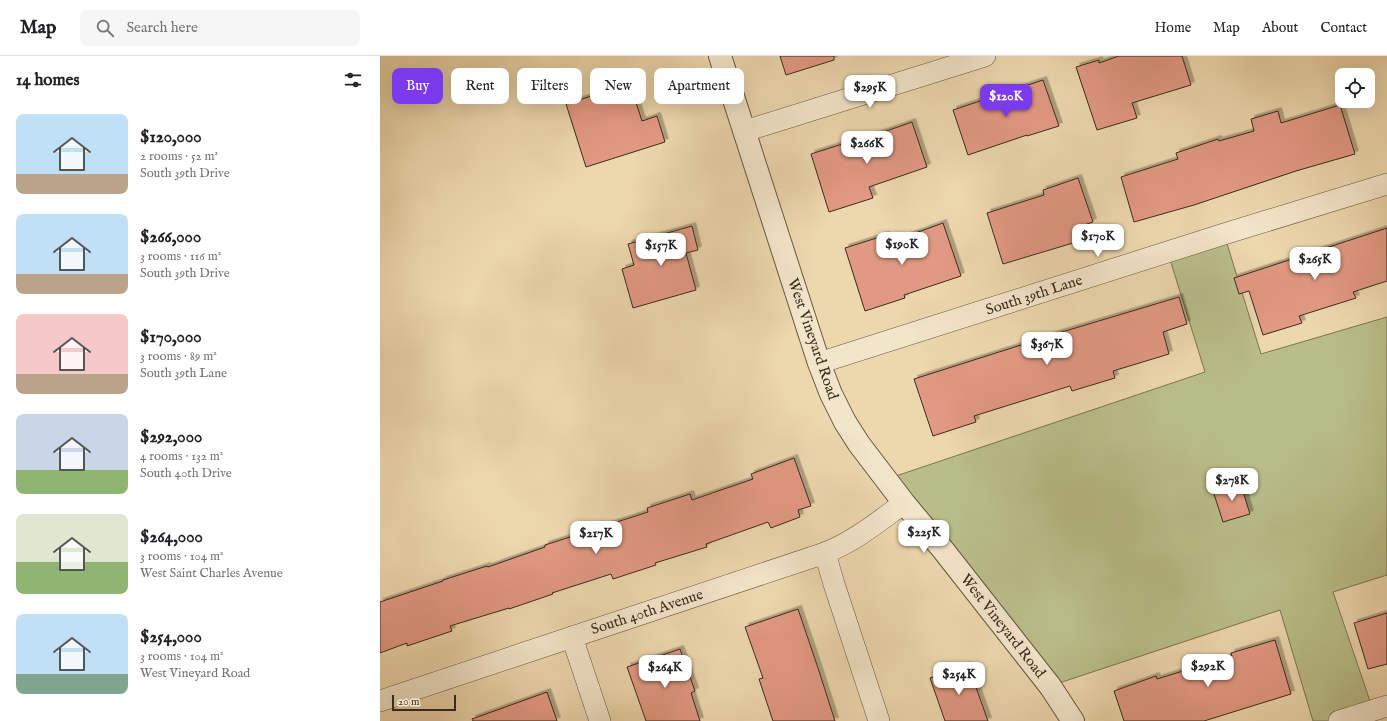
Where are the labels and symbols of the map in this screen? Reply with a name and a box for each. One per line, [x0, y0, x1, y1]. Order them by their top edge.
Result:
pin: $295K [842, 75, 898, 109]
pin: $120K [978, 84, 1034, 118]
pin: $266K [839, 131, 895, 165]
pin: $170K [1070, 224, 1126, 258]
pin: $190K [874, 232, 930, 266]
pin: $157K [633, 233, 689, 267]
pin: $265K [1287, 247, 1343, 281]
street label: South 39th Lane [983, 270, 1085, 320]
street label: West Vineyard Road [783, 276, 843, 403]
pin: $367K [1019, 332, 1075, 366]
pin: $278K [1204, 468, 1260, 502]
pin: $225K [896, 520, 952, 554]
pin: $217K [568, 521, 624, 555]
street label: West Vineyard Road [956, 570, 1050, 683]
street label: South 40th Avenue [588, 585, 706, 639]
pin: $292K [1180, 654, 1236, 688]
pin: $264K [637, 655, 693, 689]
pin: $254K [931, 662, 987, 696]
scale bar [392, 693, 456, 712]

